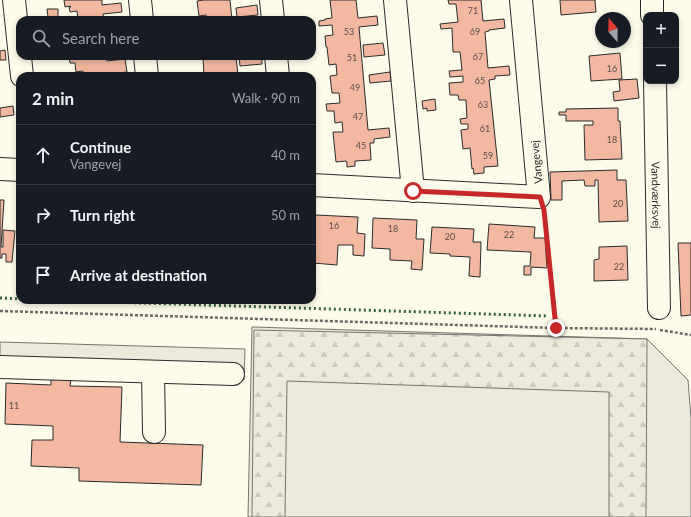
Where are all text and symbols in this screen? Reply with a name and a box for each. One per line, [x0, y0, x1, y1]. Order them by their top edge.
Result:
house number: 71 [468, 5, 478, 16]
north arrow [595, 12, 631, 48]
map controls [643, 12, 679, 84]
button: + [643, 12, 679, 48]
search box [16, 16, 316, 60]
house number: 53 [344, 26, 354, 37]
house number: 69 [470, 26, 480, 37]
icon: search [30, 27, 52, 49]
text: Search here [62, 29, 139, 47]
button: − [643, 48, 679, 84]
house number: 67 [473, 51, 483, 62]
house number: 51 [347, 52, 357, 63]
house number: 16 [607, 63, 617, 74]
house number: 65 [475, 75, 485, 86]
house number: 49 [350, 82, 360, 93]
text: 2 min [32, 88, 74, 109]
text: Walk · 90 m [232, 90, 300, 106]
house number: 63 [478, 99, 488, 110]
house number: 47 [353, 111, 363, 122]
house number: 61 [480, 123, 490, 134]
house number: 18 [607, 134, 617, 145]
text: Continue [70, 138, 131, 156]
street label: Vangevej [528, 139, 544, 184]
house number: 45 [356, 140, 366, 151]
icon: ahead [32, 144, 54, 166]
text: 40 m [271, 147, 300, 163]
house number: 59 [483, 150, 493, 161]
text: Vangevej [70, 156, 121, 172]
street label: Vandværksvej [650, 161, 664, 229]
route start [404, 182, 422, 200]
house number: 20 [613, 198, 623, 209]
icon: right [32, 204, 54, 226]
text: Turn right [70, 206, 135, 224]
text: 50 m [271, 207, 300, 223]
house number: 16 [329, 220, 339, 231]
house number: 18 [388, 223, 398, 234]
house number: 22 [504, 229, 514, 240]
house number: 20 [445, 231, 455, 242]
house number: 22 [614, 261, 624, 272]
icon: arrive [32, 264, 54, 286]
text: Arrive at destination [70, 266, 207, 284]
route end [547, 319, 565, 337]
house number: 11 [9, 400, 19, 411]

